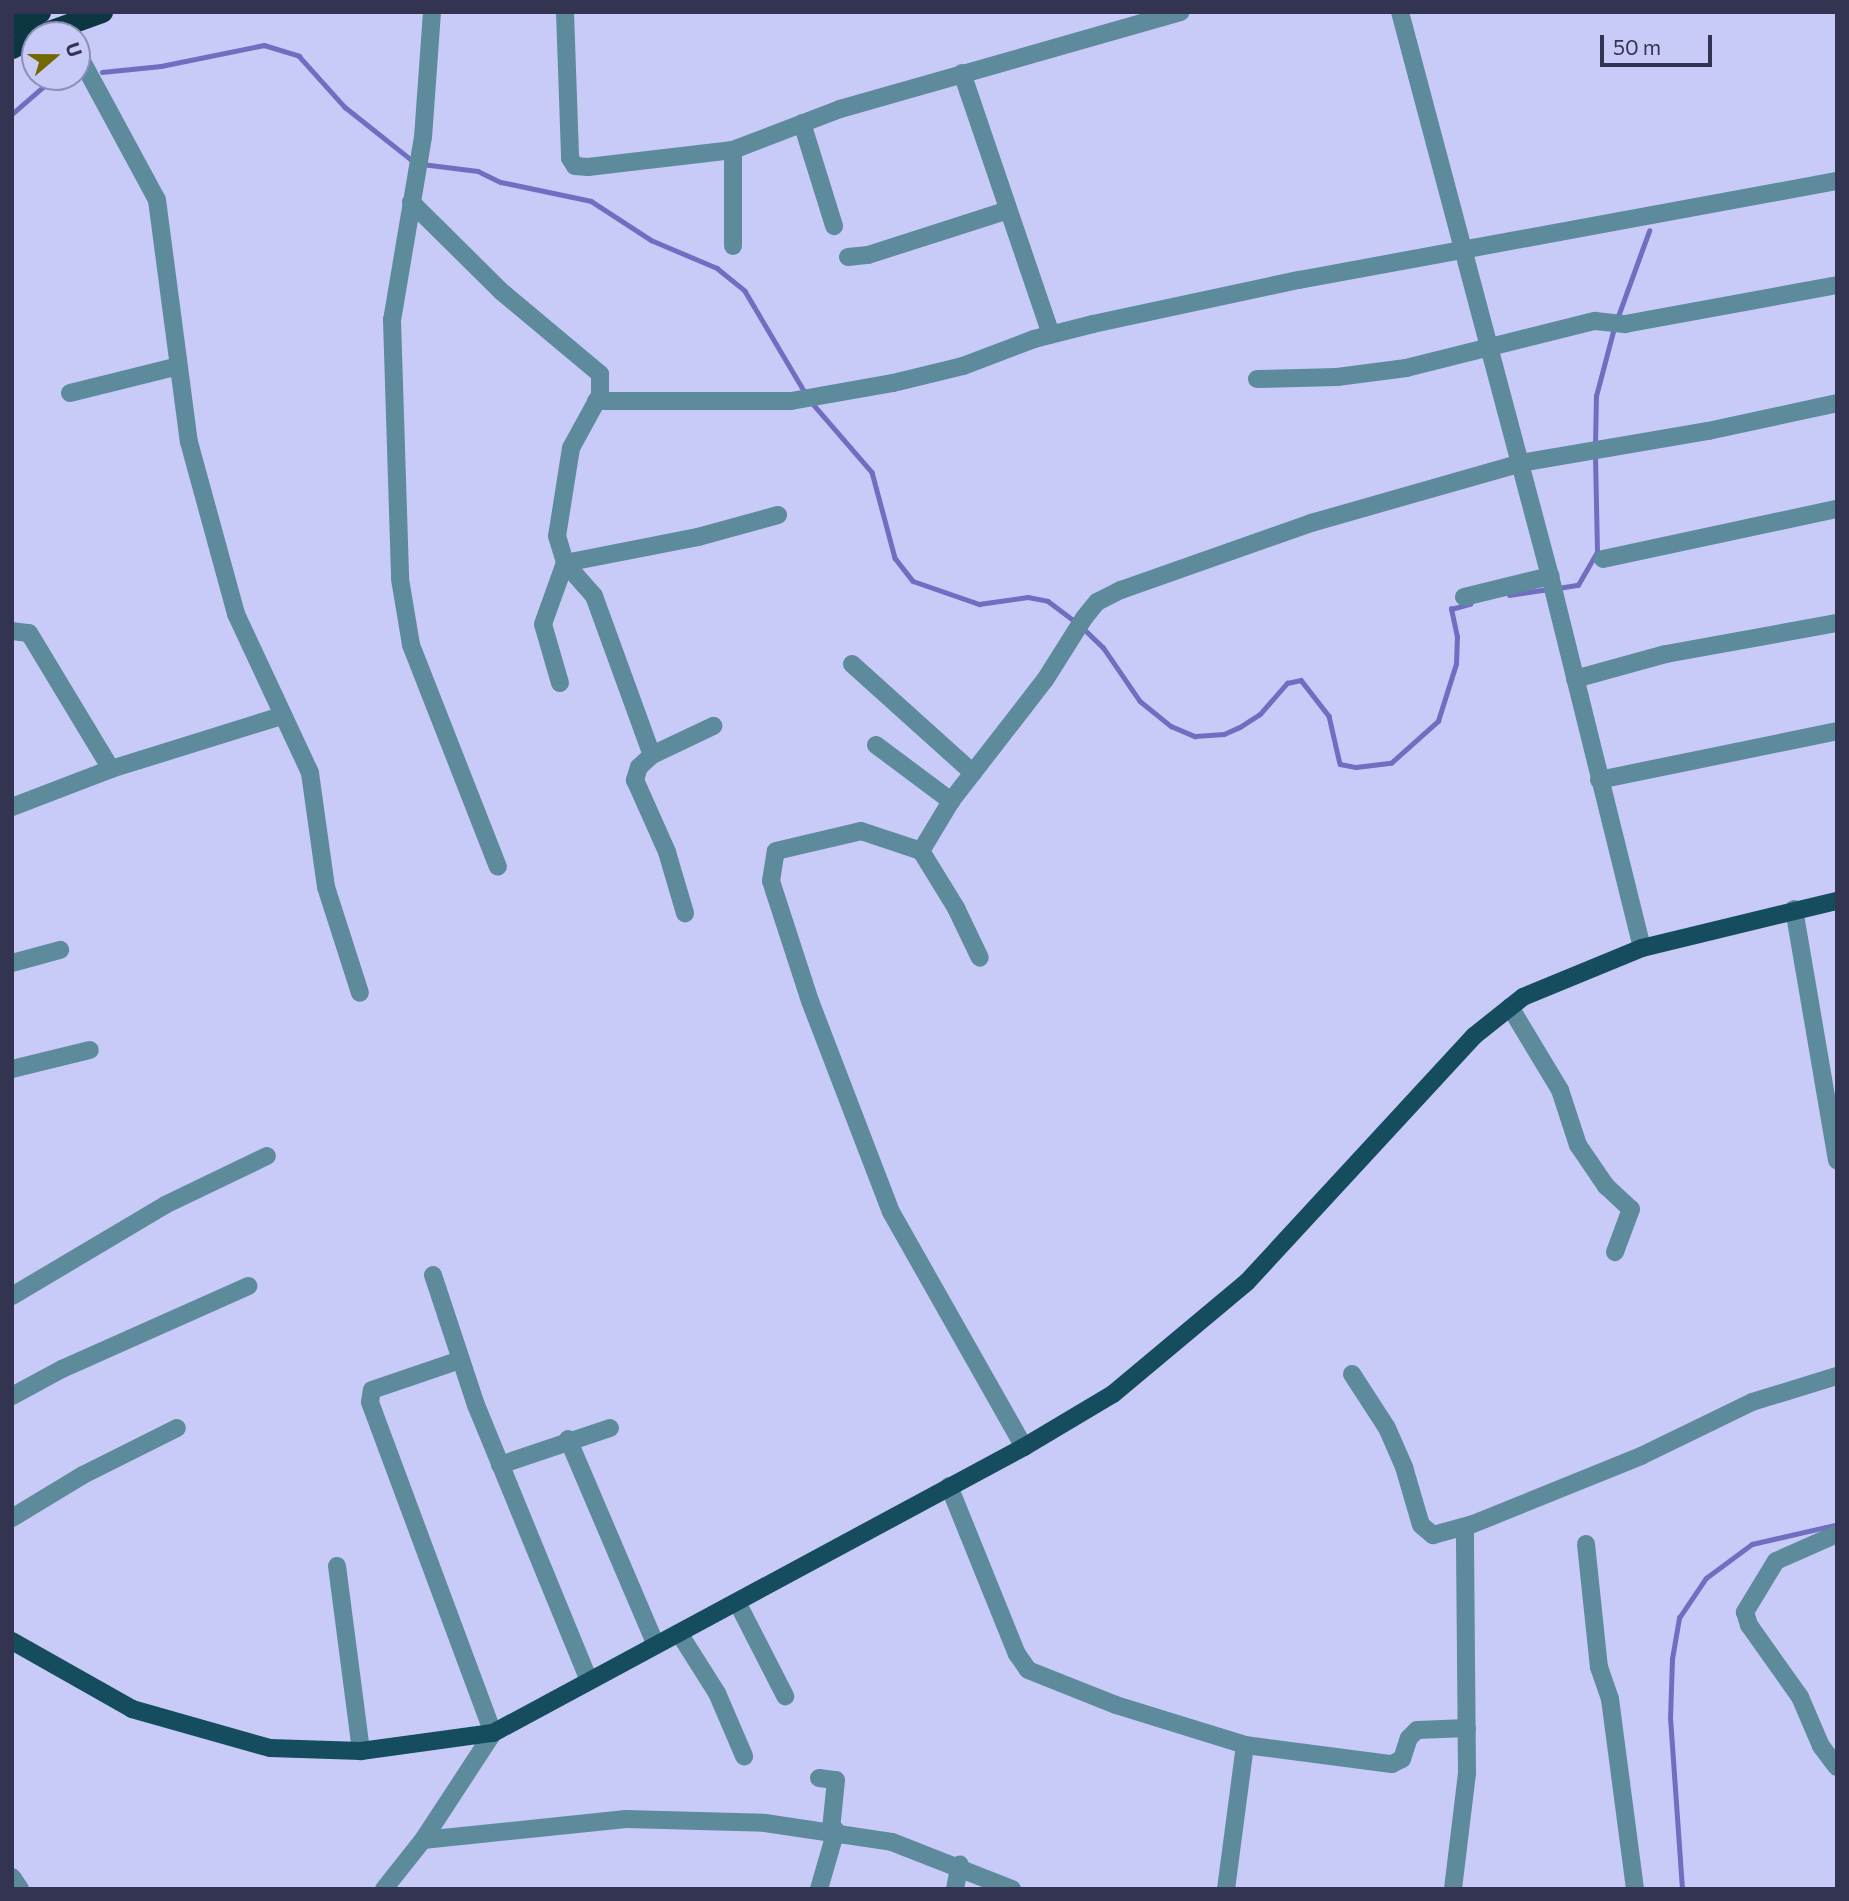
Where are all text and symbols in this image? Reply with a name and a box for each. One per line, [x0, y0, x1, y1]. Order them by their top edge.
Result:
north arrow [21, 21, 91, 91]
scale bar [1604, 21, 1716, 65]
text: 50 m [1613, 34, 1661, 59]
text: U [61, 39, 87, 60]

